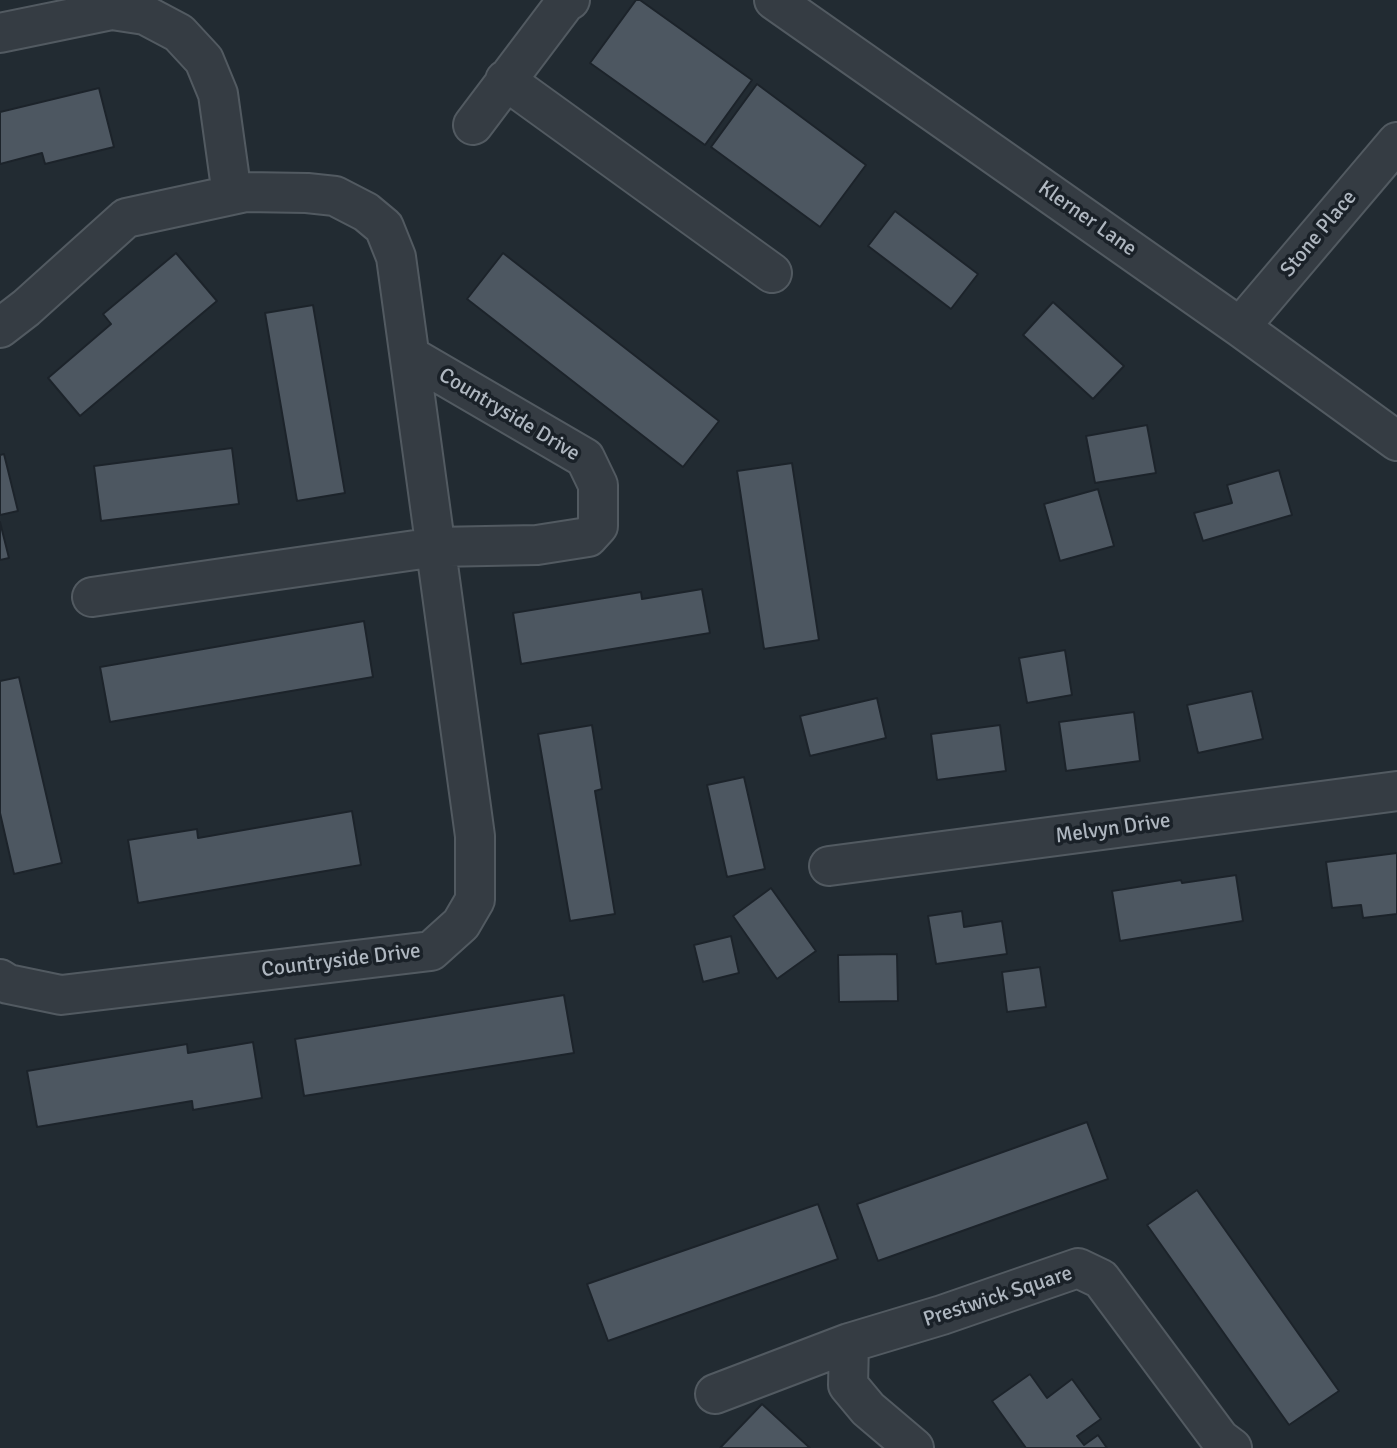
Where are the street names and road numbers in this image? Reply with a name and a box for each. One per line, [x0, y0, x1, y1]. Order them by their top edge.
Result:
street label: Klerner Lane [1033, 176, 1141, 262]
street label: Stone Place [1276, 186, 1362, 282]
street label: Countryside Drive [434, 363, 584, 467]
street label: Melvyn Drive [1054, 808, 1172, 850]
street label: Countryside Drive [260, 939, 422, 983]
street label: Prestwick Square [920, 1261, 1076, 1333]

